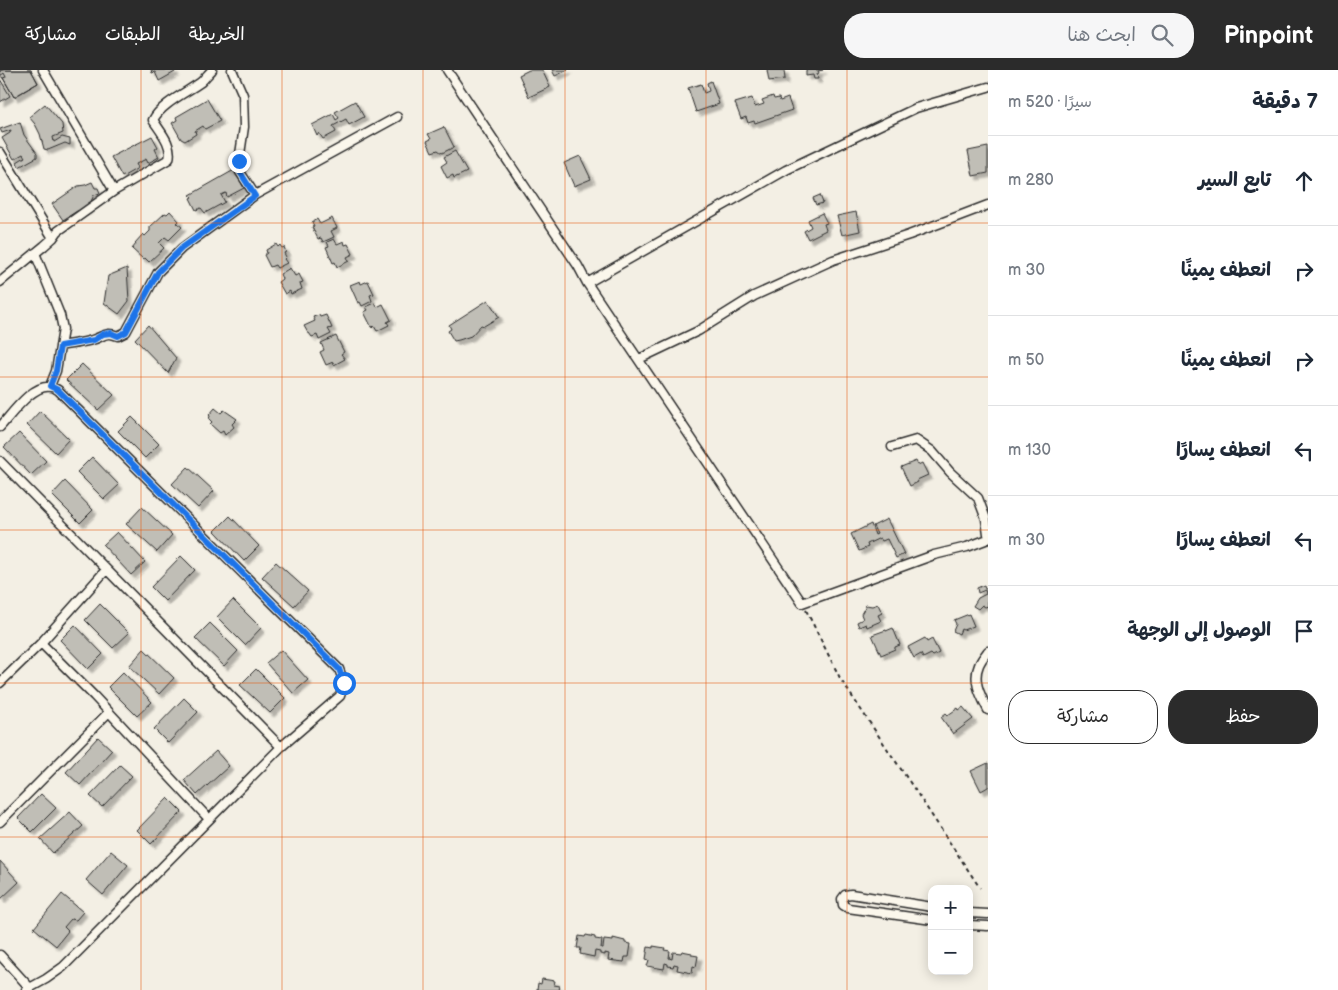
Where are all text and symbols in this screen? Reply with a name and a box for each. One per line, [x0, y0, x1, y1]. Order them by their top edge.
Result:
search box [844, 13, 1194, 58]
icon: search [1148, 21, 1176, 49]
text: Pinpoint [1224, 21, 1313, 50]
text: مشاركة [25, 24, 77, 45]
text: الطبقات [105, 24, 161, 45]
text: الخريطة [189, 24, 245, 45]
text: ابحث هنا [1067, 24, 1136, 47]
text: 7 دقيقة [1252, 89, 1318, 114]
text: سيرًا · 520 m [1008, 93, 1092, 112]
route end [228, 150, 251, 173]
icon: ahead [1290, 167, 1318, 195]
text: تابع السير [1198, 169, 1271, 192]
text: 280 m [1008, 171, 1054, 190]
icon: right [1290, 257, 1318, 285]
text: انعطف يمينًا [1181, 259, 1271, 282]
text: 30 m [1008, 261, 1045, 280]
icon: right [1290, 347, 1318, 375]
text: انعطف يمينًا [1181, 349, 1271, 372]
text: 50 m [1008, 351, 1044, 370]
icon: left [1290, 437, 1318, 465]
text: انعطف يسارًا [1176, 439, 1271, 462]
text: 130 m [1008, 441, 1051, 460]
icon: left [1290, 527, 1318, 555]
text: انعطف يسارًا [1176, 529, 1271, 552]
text: 30 m [1008, 531, 1045, 550]
icon: arrive [1290, 617, 1318, 645]
text: الوصول إلى الوجهة [1127, 619, 1271, 642]
route start [333, 672, 356, 695]
button: مشاركة [1008, 690, 1158, 744]
button: حفظ [1168, 690, 1318, 744]
map controls [928, 885, 973, 975]
button: + [928, 885, 973, 930]
button: − [928, 930, 973, 975]

